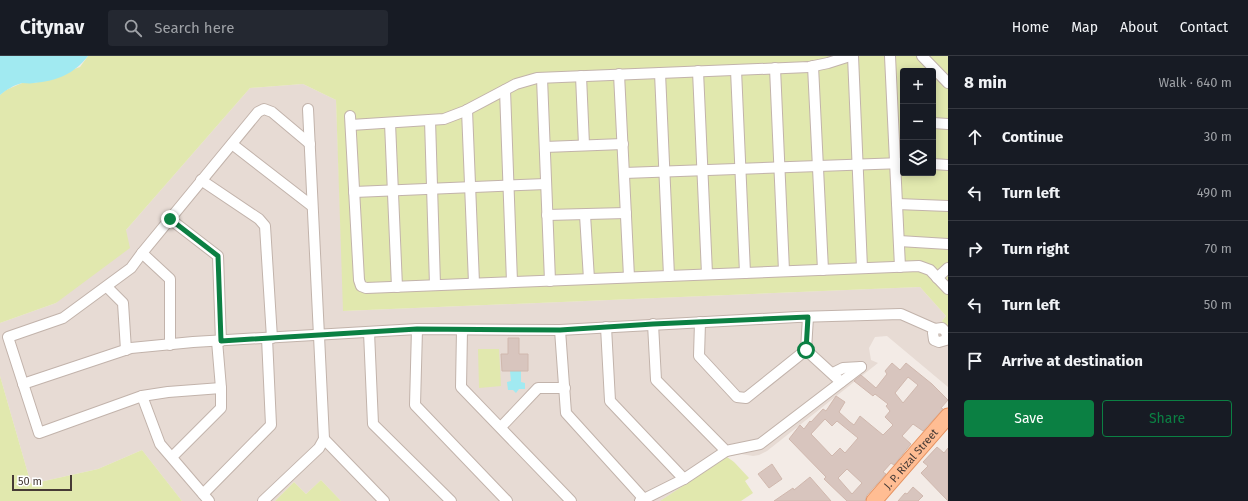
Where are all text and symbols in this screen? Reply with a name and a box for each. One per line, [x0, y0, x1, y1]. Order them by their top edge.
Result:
search box [108, 10, 388, 46]
text: Citynav [20, 16, 84, 39]
icon: search [122, 17, 144, 39]
text: Search here [154, 19, 234, 37]
text: Home [1012, 19, 1049, 36]
text: Map [1071, 19, 1098, 36]
text: About [1120, 19, 1158, 36]
text: Contact [1180, 19, 1228, 36]
map controls [900, 68, 936, 176]
button: + [900, 68, 936, 104]
text: 8 min [964, 72, 1007, 93]
text: Walk · 640 m [1159, 75, 1232, 90]
button: − [900, 104, 936, 140]
icon: ahead [964, 126, 986, 148]
text: Continue [1002, 128, 1063, 146]
text: 30 m [1204, 129, 1232, 144]
button: layers [900, 140, 936, 176]
icon: left [964, 182, 986, 204]
text: Turn left [1002, 184, 1060, 202]
text: 490 m [1197, 185, 1232, 200]
route end [161, 210, 179, 228]
icon: right [964, 238, 986, 260]
text: Turn right [1002, 240, 1069, 258]
text: 70 m [1205, 241, 1232, 256]
icon: left [964, 294, 986, 316]
text: Turn left [1002, 296, 1060, 314]
text: 50 m [1204, 297, 1232, 312]
route start [797, 341, 815, 359]
icon: arrive [964, 350, 986, 372]
text: Arrive at destination [1002, 352, 1143, 370]
button: Save [964, 400, 1094, 437]
button: Share [1102, 400, 1232, 437]
street label: J. P. Rizal Street [881, 426, 941, 492]
scale bar [12, 473, 72, 492]
text: 50 m [18, 475, 42, 488]

